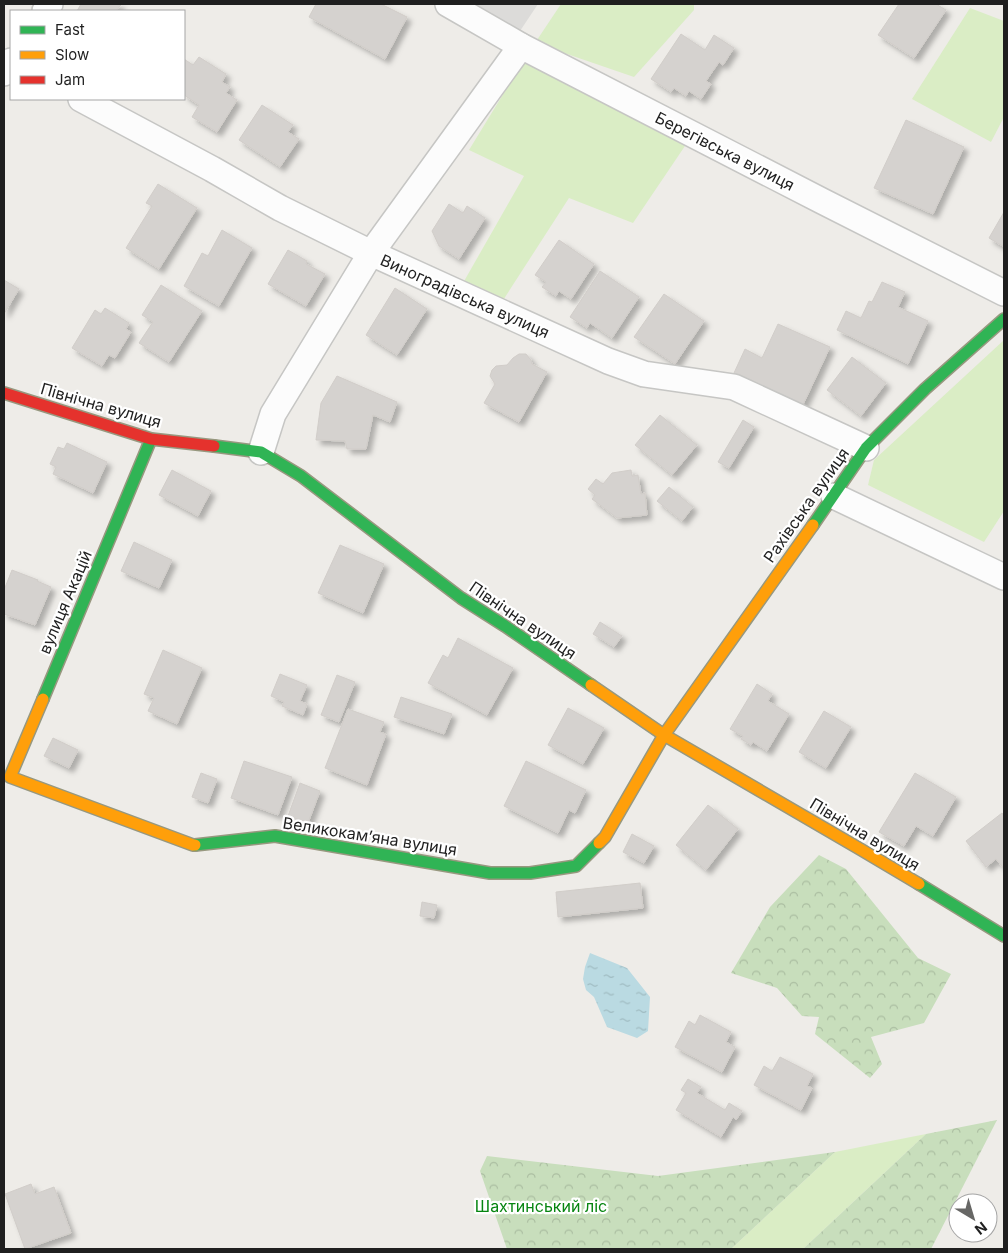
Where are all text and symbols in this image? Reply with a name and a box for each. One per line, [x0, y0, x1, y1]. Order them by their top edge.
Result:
legend [10, 10, 185, 100]
text: Fast [55, 20, 85, 39]
text: Slow [55, 45, 89, 64]
text: Jam [55, 70, 85, 89]
street label: Берегівська вулиця [652, 107, 798, 195]
street label: Виноградівська вулиця [377, 250, 553, 342]
street label: Північна вулиця [38, 378, 164, 432]
street label: Рахівська вулиця [759, 444, 853, 566]
street label: вулиця Акацій [34, 547, 96, 657]
street label: Північна вулиця [466, 577, 580, 663]
street label: Північна вулиця [806, 793, 924, 875]
street label: Великокамʼяна вулиця [281, 812, 459, 860]
north arrow [948, 1193, 998, 1243]
park label: Шахтинський ліс [475, 1196, 607, 1216]
text: N [972, 1219, 991, 1239]

